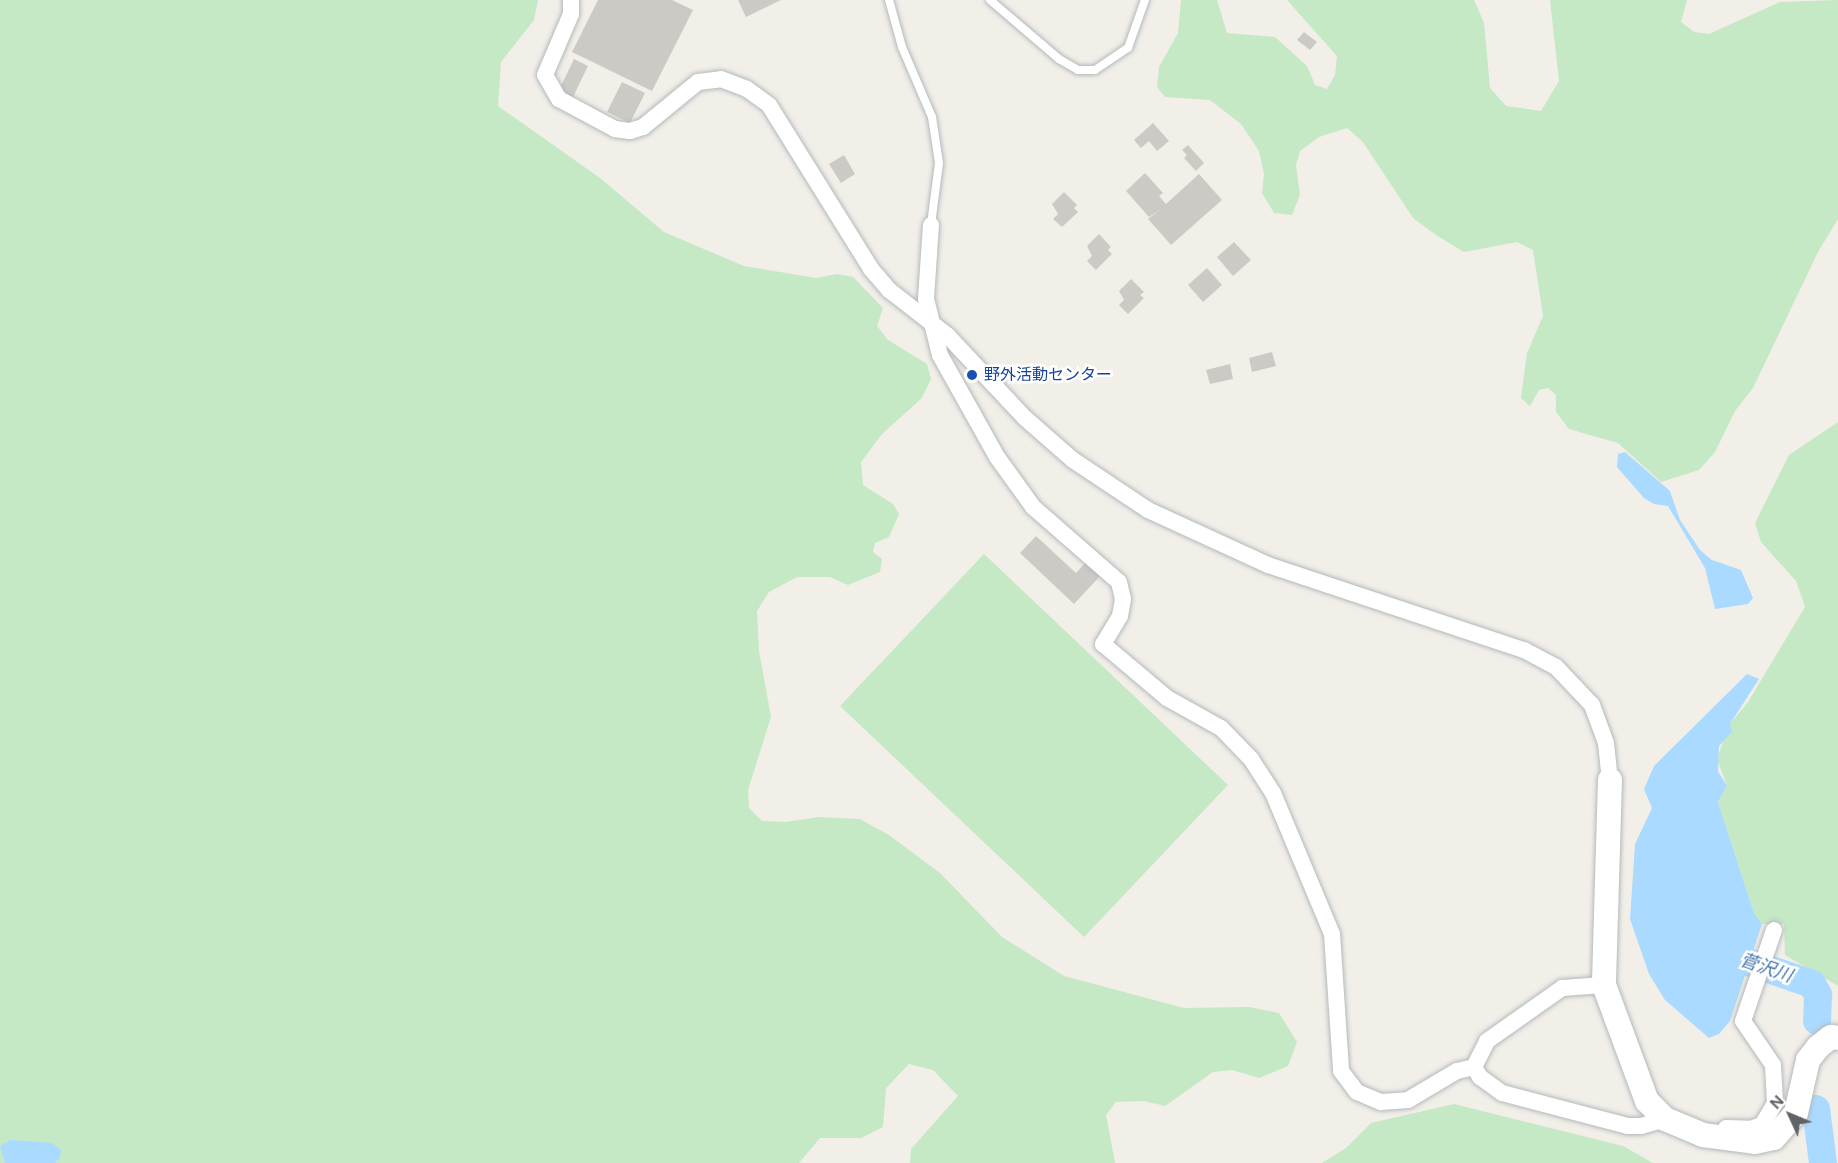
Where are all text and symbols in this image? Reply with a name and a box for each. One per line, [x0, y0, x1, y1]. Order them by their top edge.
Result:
place label: 野外活動センター [984, 365, 1112, 385]
marker: 野外活動センター [965, 368, 979, 382]
water label: 菅沢川 [1737, 949, 1795, 987]
north arrow [1760, 1085, 1820, 1145]
text: N [1765, 1091, 1788, 1114]

